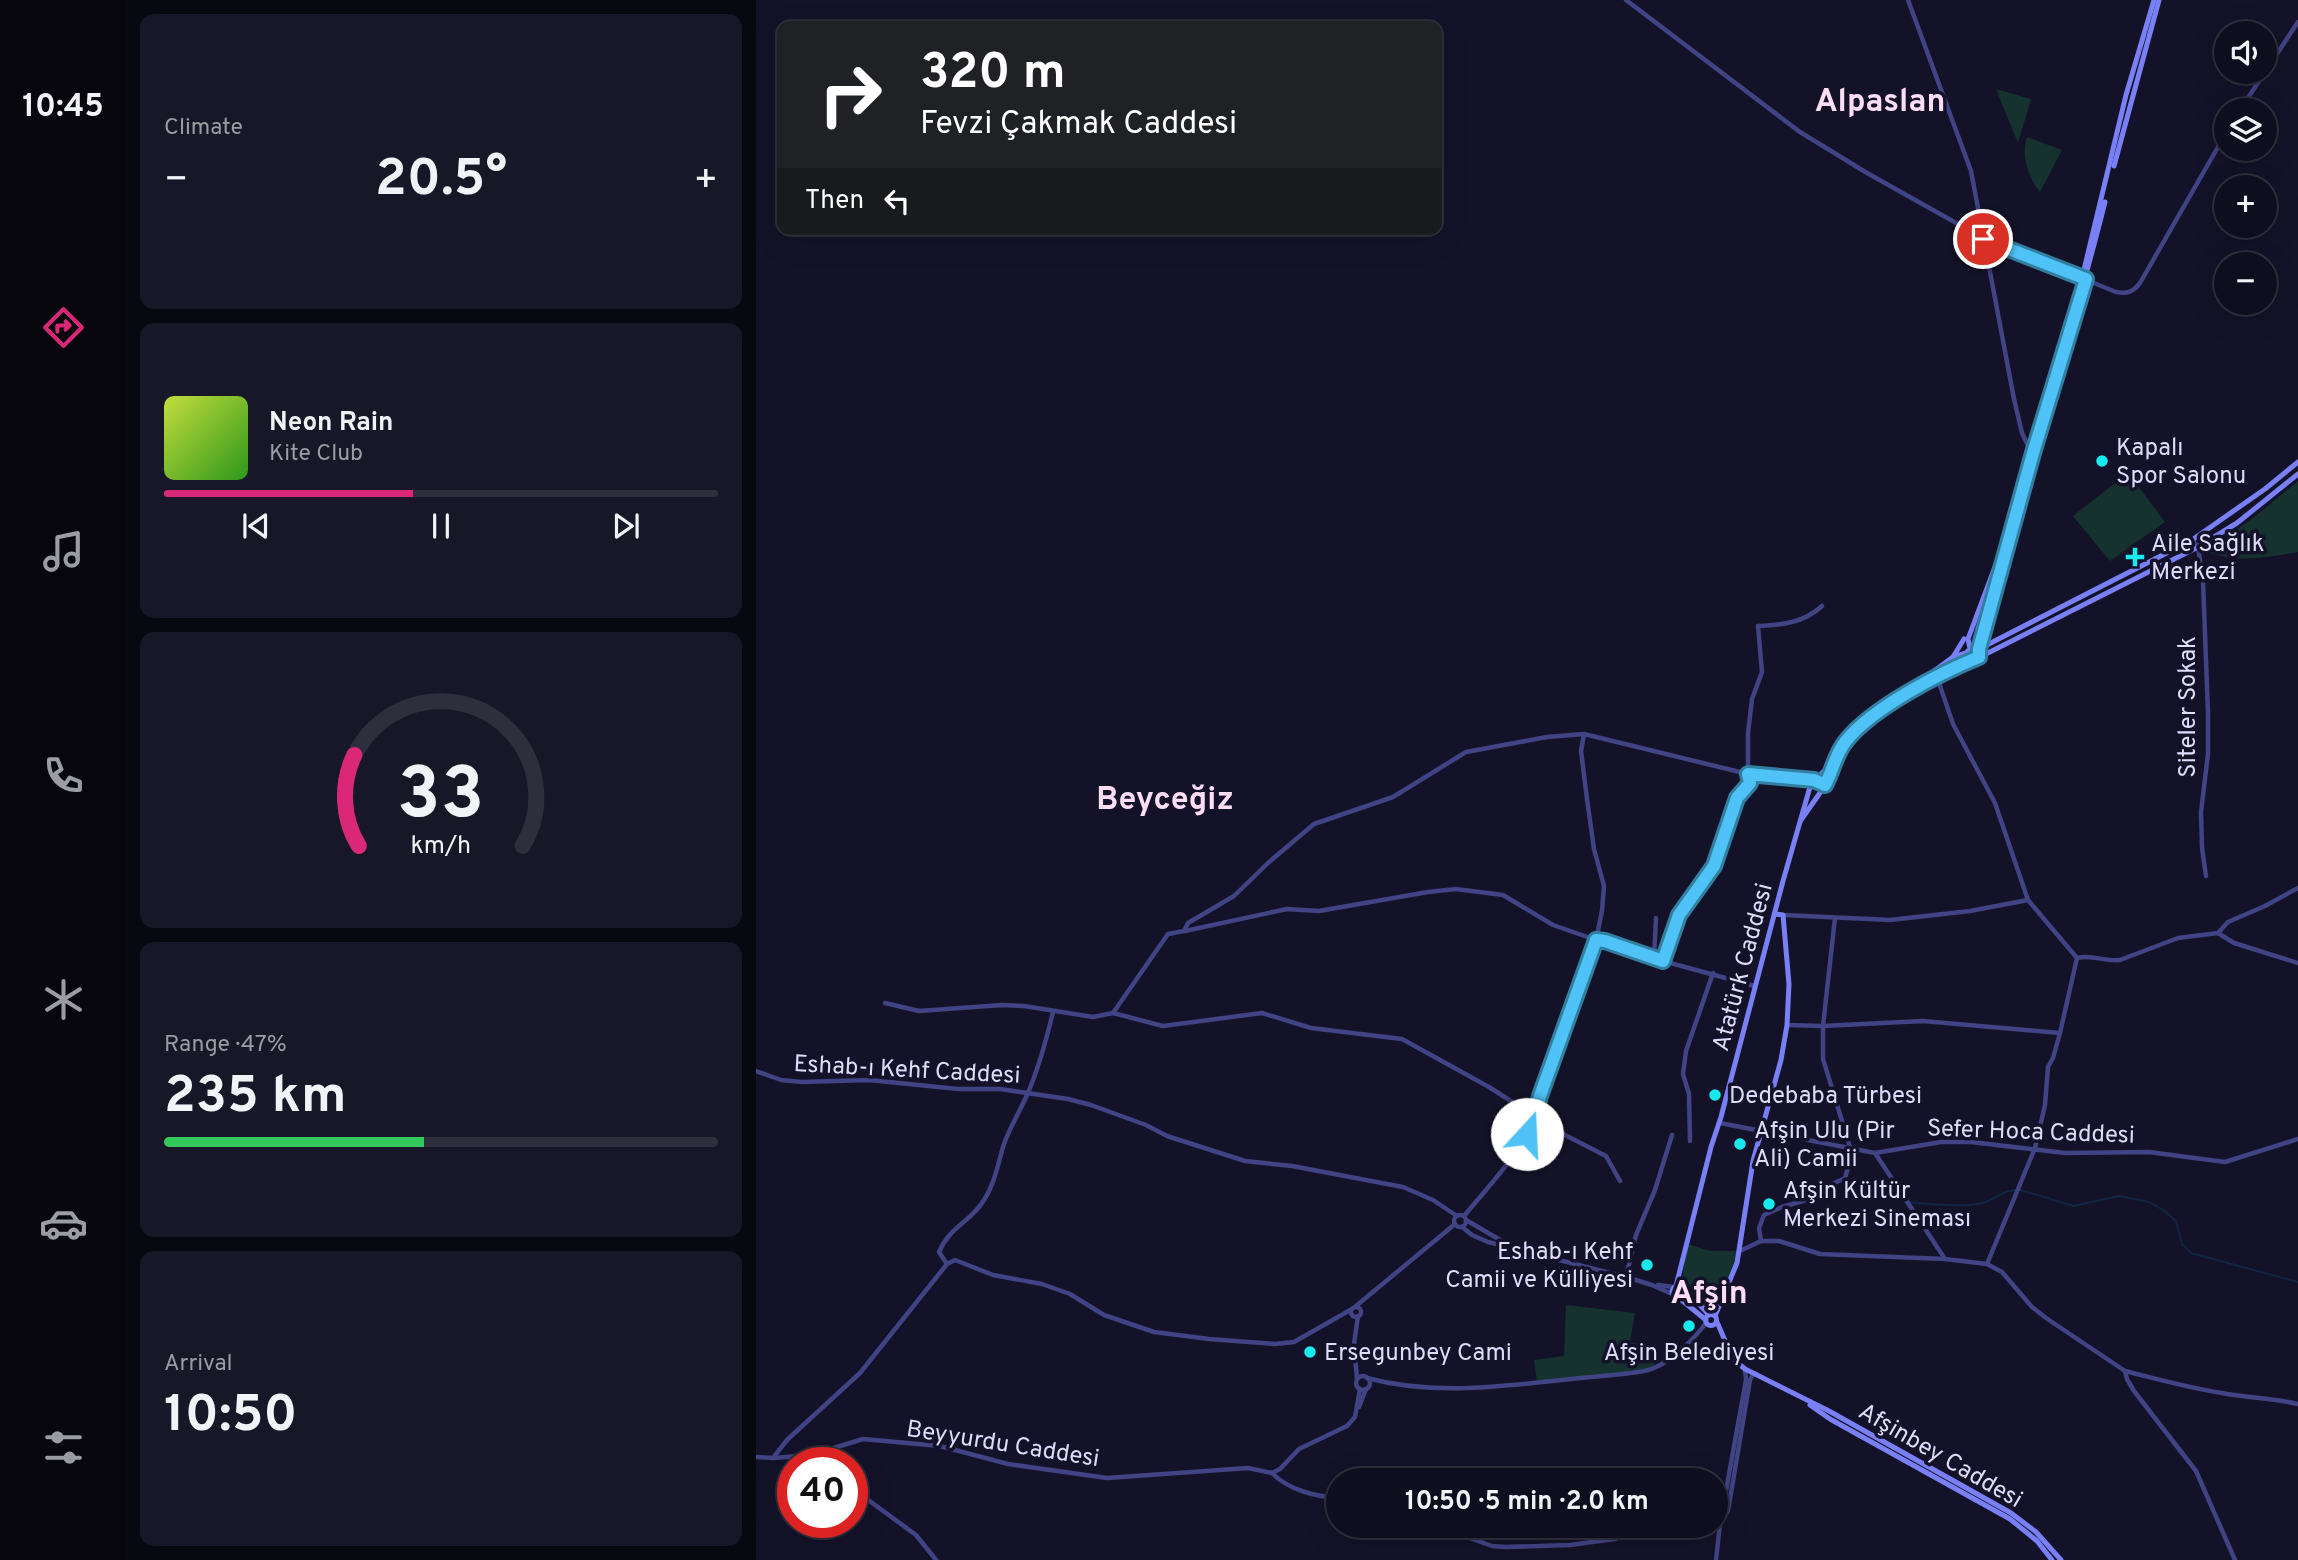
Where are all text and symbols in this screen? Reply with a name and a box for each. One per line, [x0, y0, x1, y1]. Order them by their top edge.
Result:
map controls [2214, 21, 2277, 315]
button: sound [2214, 21, 2277, 84]
text: 320 m [920, 44, 1066, 106]
icon: right [805, 49, 896, 140]
district label: Alpaslan [1815, 83, 1945, 123]
text: 10:45 [22, 88, 104, 128]
button: layers [2214, 98, 2277, 161]
text: Fevzi Çakmak Caddesi [920, 105, 1237, 145]
text: Climate [164, 114, 243, 143]
text: 20.5° [375, 148, 507, 214]
text: − [164, 157, 189, 206]
text: + [693, 157, 718, 206]
button: + [2214, 175, 2277, 238]
icon: left [878, 182, 916, 220]
text: Then [805, 185, 864, 218]
pin [1953, 209, 2013, 269]
icon: arrive [1964, 220, 2002, 258]
button: − [2214, 252, 2277, 315]
icon: directions [39, 303, 88, 352]
text: Neon Rain [269, 407, 394, 440]
place label: Kapalı Spor Salonu [2116, 434, 2246, 492]
text: Kite Club [269, 440, 363, 469]
marker: Kapalı Spor Salonu [2094, 453, 2110, 469]
icon: previous [237, 507, 275, 545]
icon: pause [422, 507, 460, 545]
icon: next [607, 507, 645, 545]
icon: music [39, 527, 88, 576]
place label: Aile Sağlık Merkezi [2151, 530, 2264, 588]
marker: Aile Sağlık Merkezi [2125, 547, 2145, 567]
street label: Siteler Sokak [2174, 636, 2204, 778]
icon: phone [39, 751, 88, 800]
text: 33 [397, 752, 485, 844]
district label: Beyceğiz [1096, 781, 1234, 821]
text: km/h [411, 831, 471, 863]
street label: Atatürk Caddesi [1707, 880, 1781, 1055]
icon: climate [39, 975, 88, 1024]
text: Range · 47% [164, 1031, 287, 1060]
street label: Eshab-ı Kehf Caddesi [793, 1050, 1021, 1092]
text: 235 km [164, 1065, 346, 1131]
place label: Dedebaba Türbesi [1729, 1082, 1922, 1112]
marker: Dedebaba Türbesi [1707, 1087, 1723, 1103]
position arrow [1490, 1097, 1564, 1171]
street label: Sefer Hoca Caddesi [1926, 1114, 2135, 1152]
place label: Afşin Ulu (Pir Ali) Camii [1754, 1117, 1895, 1175]
marker: Afşin Ulu (Pir Ali) Camii [1732, 1136, 1748, 1152]
place label: Afşin Kültür Merkezi Sineması [1783, 1177, 1971, 1235]
marker: Afşin Kültür Merkezi Sineması [1761, 1196, 1777, 1212]
icon: car [39, 1199, 88, 1248]
place label: Eshab-ı Kehf Camii ve Külliyesi [1445, 1238, 1633, 1296]
marker: Eshab-ı Kehf Camii ve Külliyesi [1639, 1257, 1655, 1273]
district label: Afşin [1670, 1275, 1748, 1315]
marker: Afşin Belediyesi [1681, 1318, 1697, 1334]
place label: Ersegunbey Cami [1324, 1339, 1512, 1369]
place label: Afşin Belediyesi [1604, 1339, 1774, 1369]
marker: Ersegunbey Cami [1302, 1344, 1318, 1360]
text: Arrival [164, 1350, 233, 1379]
text: 10:50 [164, 1384, 297, 1450]
street label: Afşinbey Caddesi [1853, 1398, 2027, 1516]
street label: Beyyurdu Caddesi [904, 1415, 1101, 1475]
icon: filters [39, 1423, 88, 1472]
speed limit sign: 40 [777, 1447, 868, 1538]
text: 10:50 · 5 min · 2.0 km [1405, 1486, 1649, 1519]

